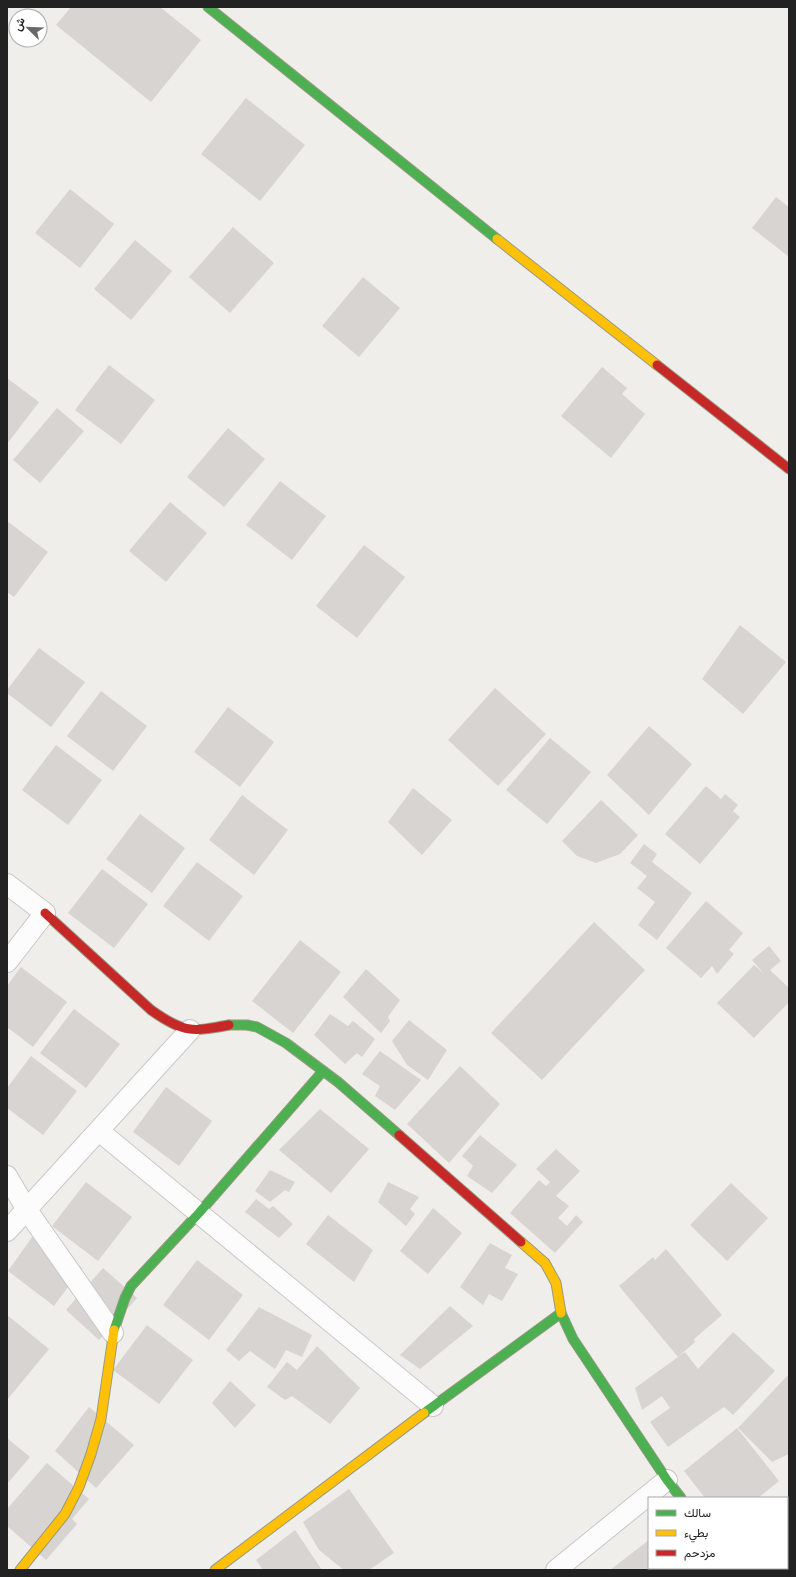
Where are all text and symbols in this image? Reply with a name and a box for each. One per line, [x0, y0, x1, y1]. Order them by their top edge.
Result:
north arrow [8, 8, 48, 48]
text: ش [9, 15, 29, 33]
legend [648, 1497, 788, 1569]
text: سالك [684, 1503, 711, 1522]
text: بطيء [684, 1523, 708, 1543]
text: مزدحم [684, 1543, 715, 1562]

